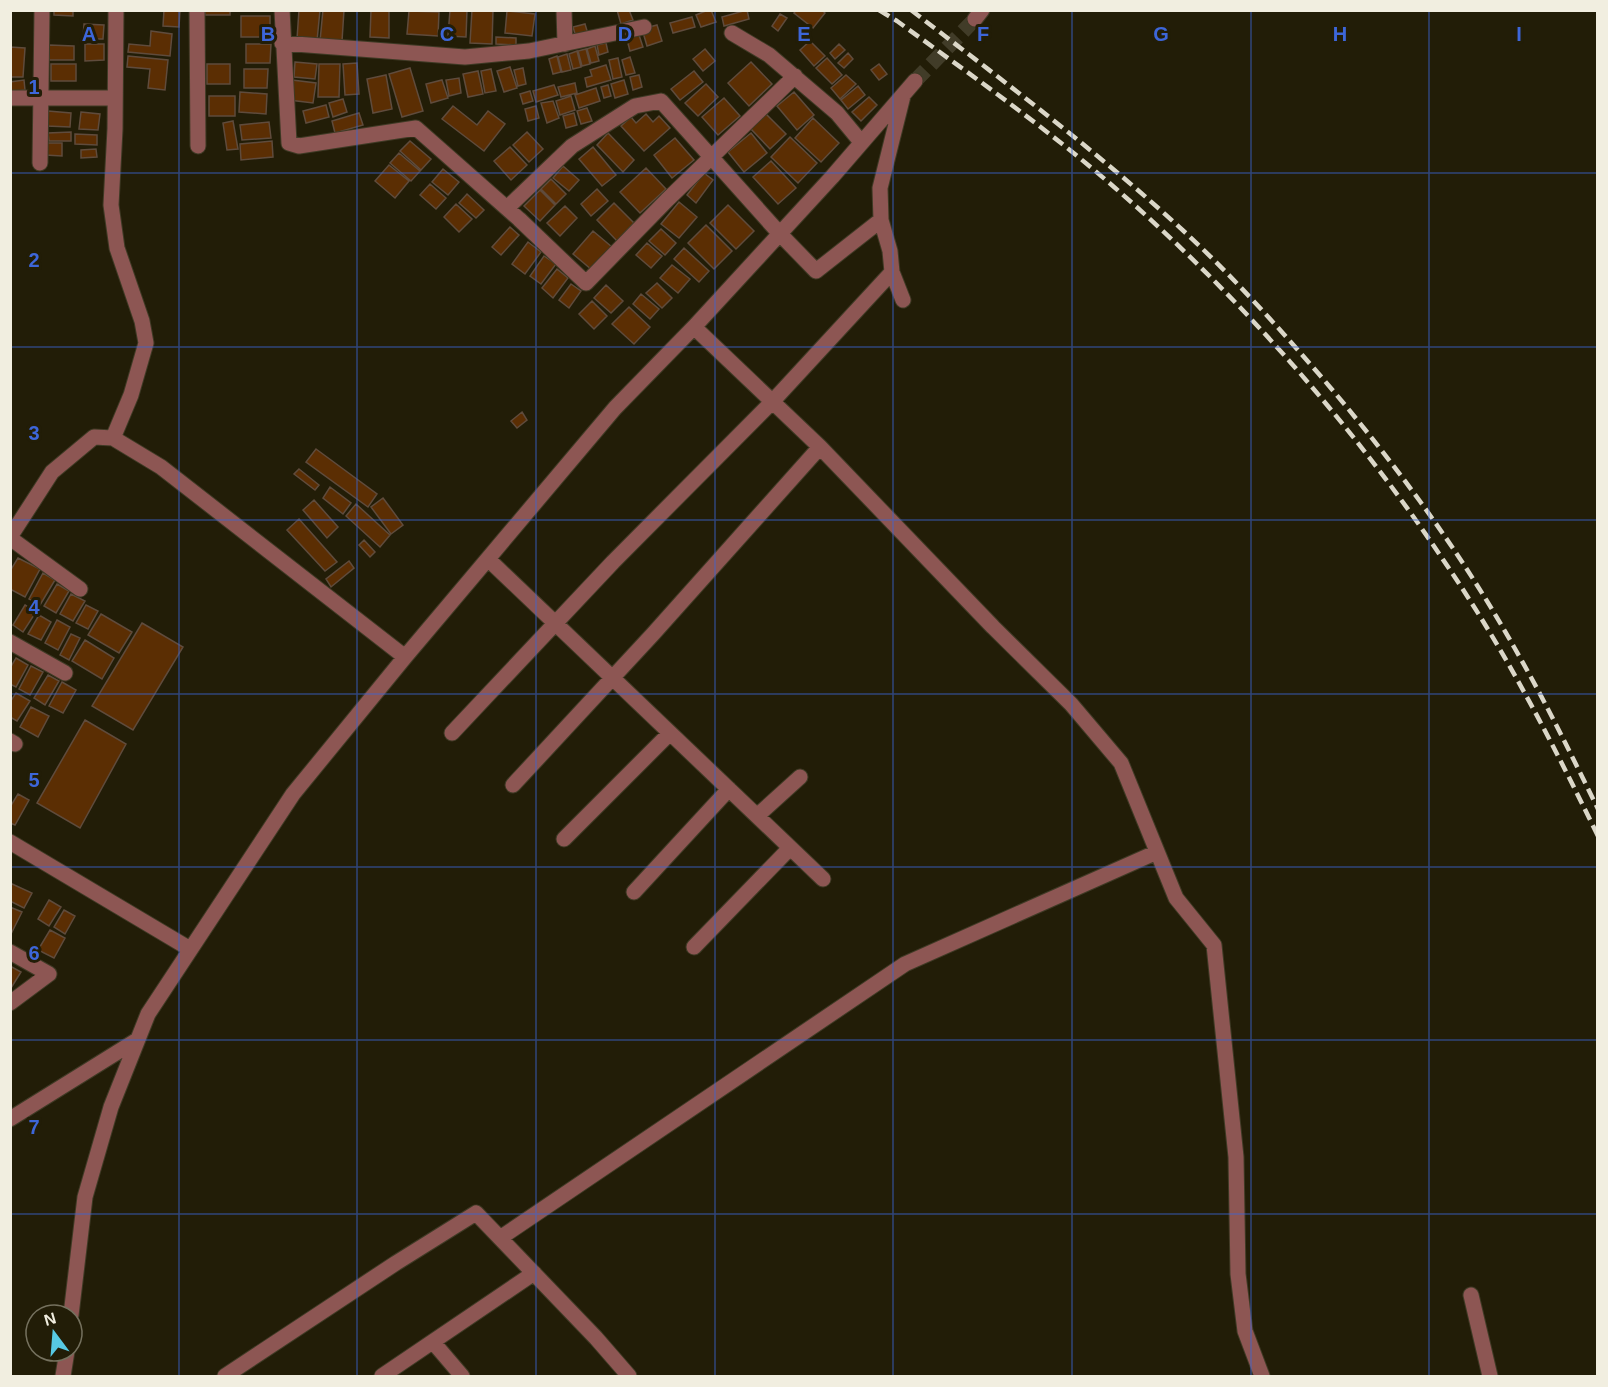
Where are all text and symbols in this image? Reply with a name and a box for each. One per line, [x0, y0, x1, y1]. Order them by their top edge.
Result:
text: A [82, 23, 96, 45]
text: B [261, 23, 275, 45]
text: C [440, 23, 454, 45]
text: D [618, 23, 632, 45]
text: E [797, 23, 811, 45]
text: F [977, 23, 989, 45]
text: G [1153, 23, 1169, 45]
text: H [1333, 23, 1347, 45]
text: I [1516, 23, 1522, 45]
text: 1 [28, 76, 40, 98]
text: 2 [28, 249, 40, 271]
text: 3 [28, 422, 40, 444]
text: 4 [28, 596, 40, 618]
text: 5 [28, 769, 40, 791]
text: 6 [28, 942, 40, 964]
text: 7 [28, 1116, 40, 1138]
north arrow [24, 1303, 84, 1363]
text: N [42, 1309, 58, 1329]

